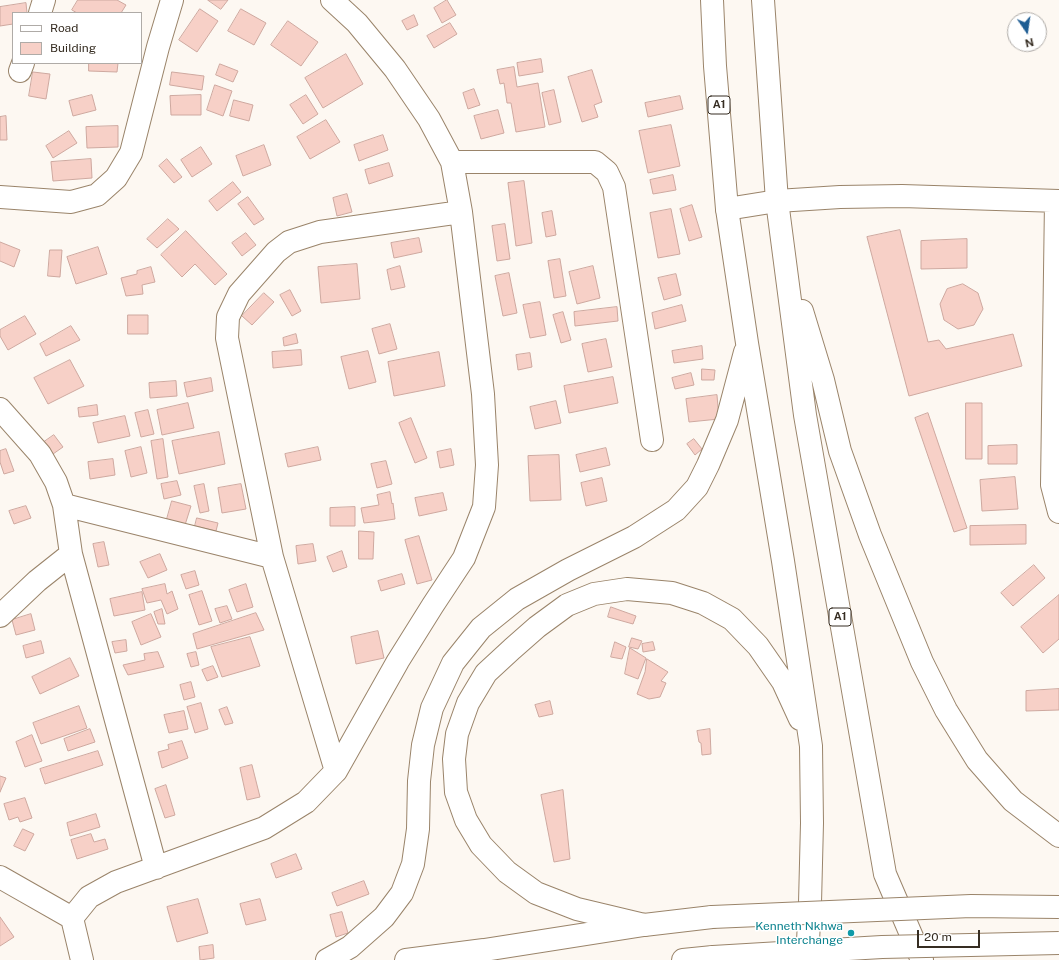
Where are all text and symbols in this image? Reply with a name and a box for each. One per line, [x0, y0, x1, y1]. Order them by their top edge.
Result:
legend [12, 12, 142, 64]
north arrow [1007, 12, 1047, 52]
text: Road [50, 21, 78, 35]
text: N [1024, 36, 1035, 50]
text: Building [50, 41, 96, 55]
road number: A1 [708, 96, 730, 114]
road number: A1 [829, 608, 851, 626]
place label: Kenneth Nkhwa Interchange [755, 919, 843, 947]
scale bar [919, 922, 982, 948]
marker: Kenneth Nkhwa Interchange [846, 928, 856, 938]
text: 20 m [924, 930, 952, 944]

